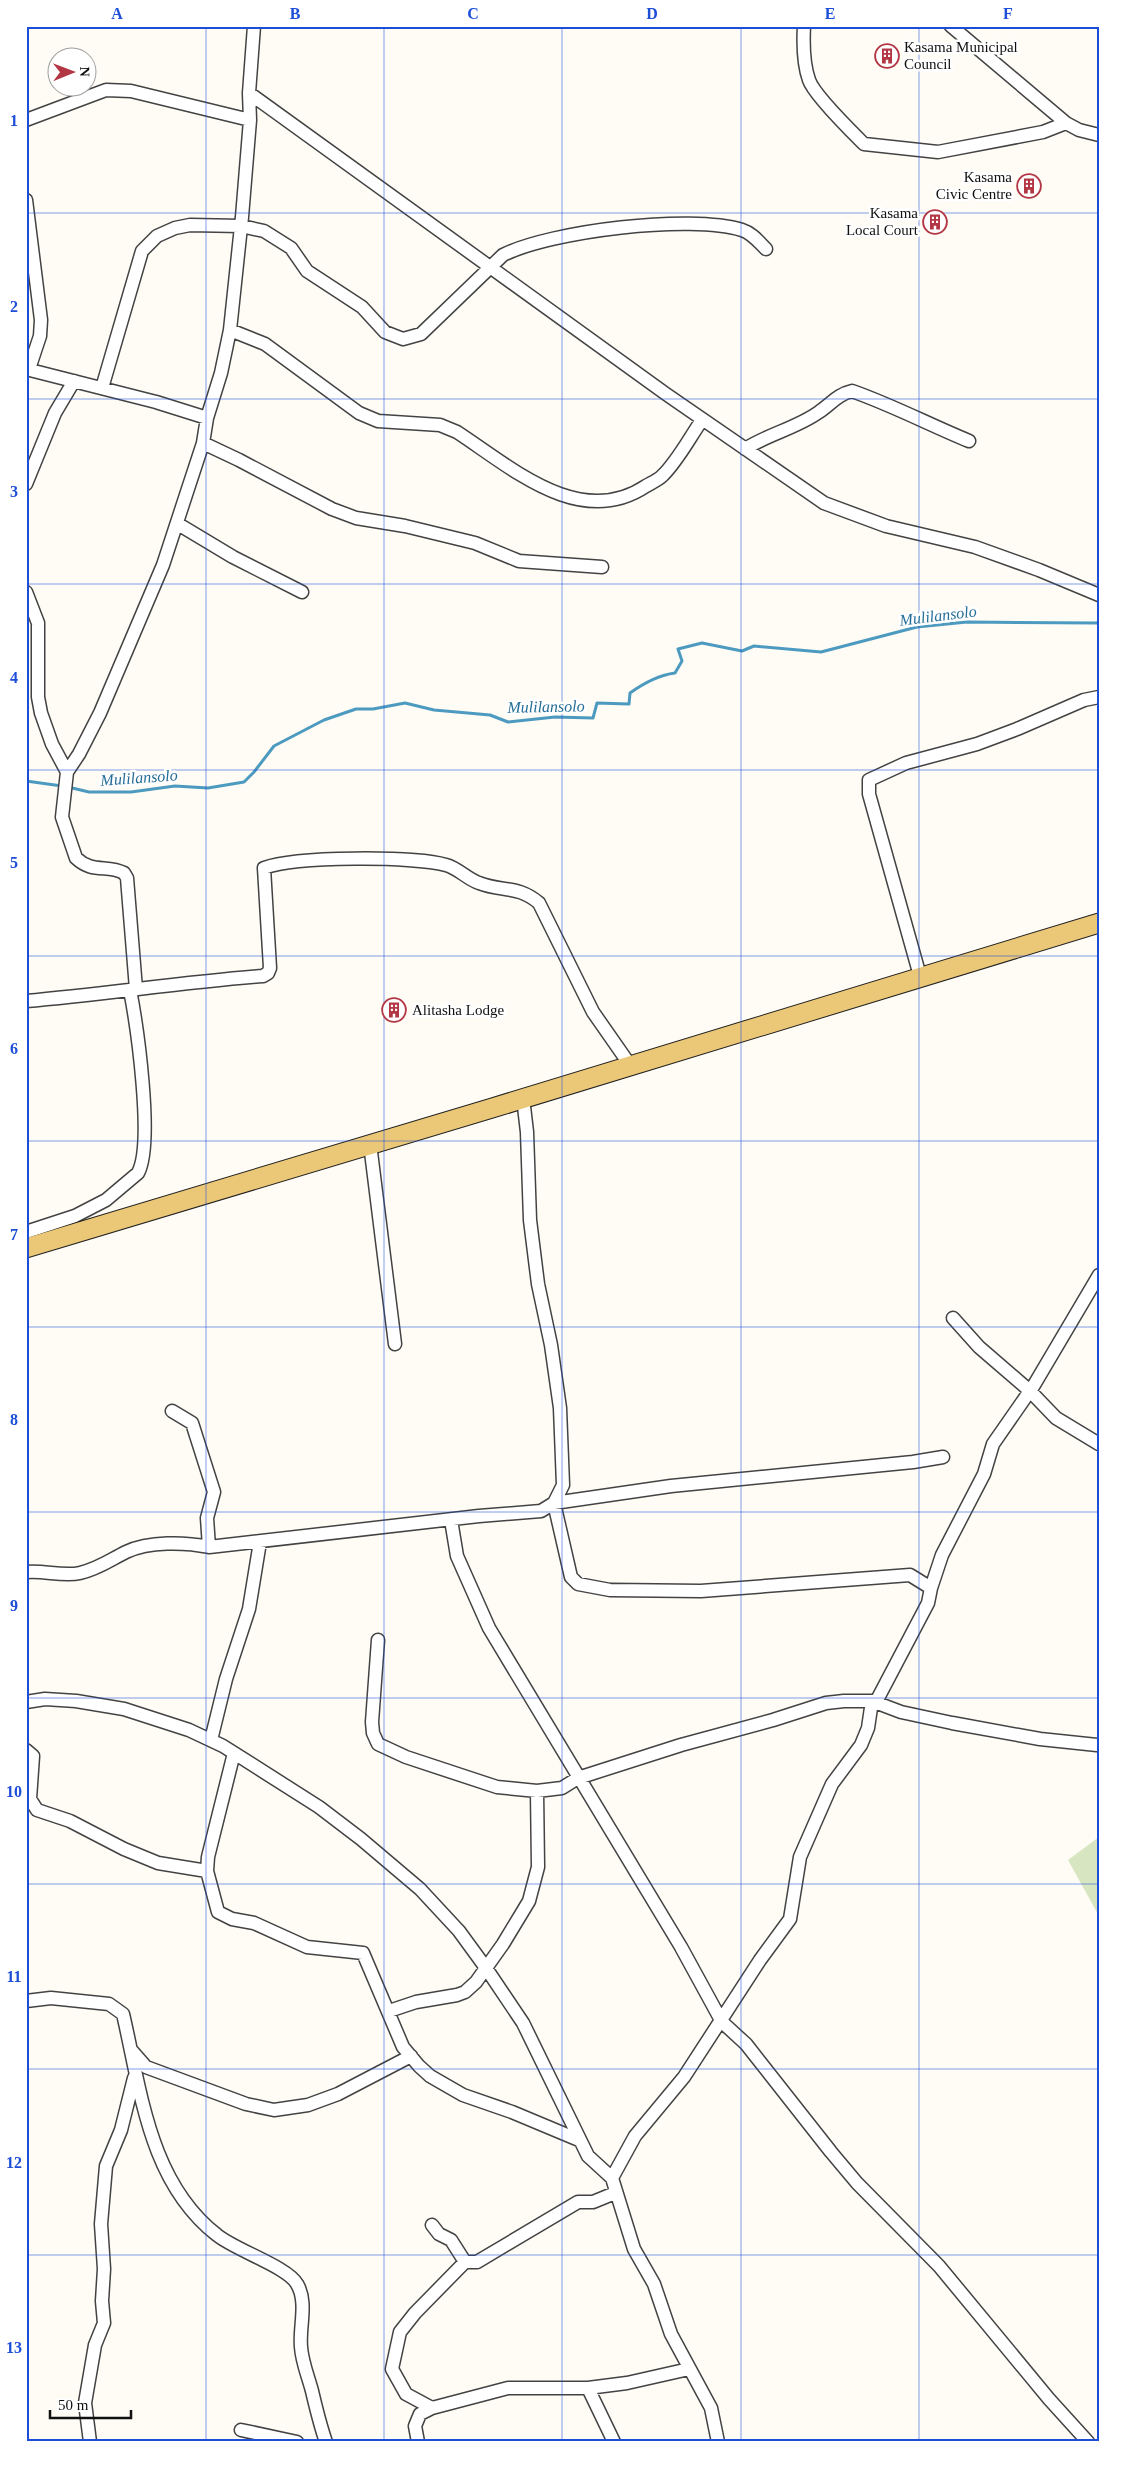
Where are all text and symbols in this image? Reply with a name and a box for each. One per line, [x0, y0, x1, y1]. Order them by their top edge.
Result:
text: A [111, 5, 123, 22]
text: B [290, 5, 301, 22]
text: C [467, 5, 479, 22]
text: D [646, 5, 658, 22]
text: E [825, 5, 835, 22]
text: F [1003, 5, 1013, 22]
place label: Kasama Municipal Council [904, 39, 1018, 72]
building icon: Kasama Municipal Council [874, 43, 900, 69]
north arrow [48, 48, 98, 98]
text: N [77, 67, 92, 77]
text: 1 [10, 112, 18, 129]
place label: Kasama Civic Centre [936, 169, 1012, 202]
building icon: Kasama Civic Centre [1016, 173, 1042, 199]
place label: Kasama Local Court [846, 205, 919, 238]
building icon: Kasama Local Court [922, 209, 948, 235]
text: 2 [10, 298, 18, 315]
text: 3 [10, 483, 18, 500]
water label: Mulilansolo [898, 602, 977, 629]
text: 4 [10, 669, 18, 686]
water label: Mulilansolo [506, 697, 585, 716]
water label: Mulilansolo [99, 766, 178, 789]
text: 5 [10, 854, 18, 871]
building icon: Alitasha Lodge [381, 997, 407, 1023]
place label: Alitasha Lodge [412, 1002, 504, 1018]
text: 6 [10, 1040, 18, 1057]
text: 7 [10, 1226, 18, 1243]
text: 8 [10, 1411, 18, 1428]
text: 9 [10, 1597, 18, 1614]
text: 10 [6, 1783, 22, 1800]
text: 11 [6, 1968, 22, 1985]
text: 12 [6, 2154, 22, 2171]
text: 13 [6, 2339, 22, 2356]
scale bar [50, 2388, 131, 2420]
text: 50 m [58, 2397, 89, 2413]

